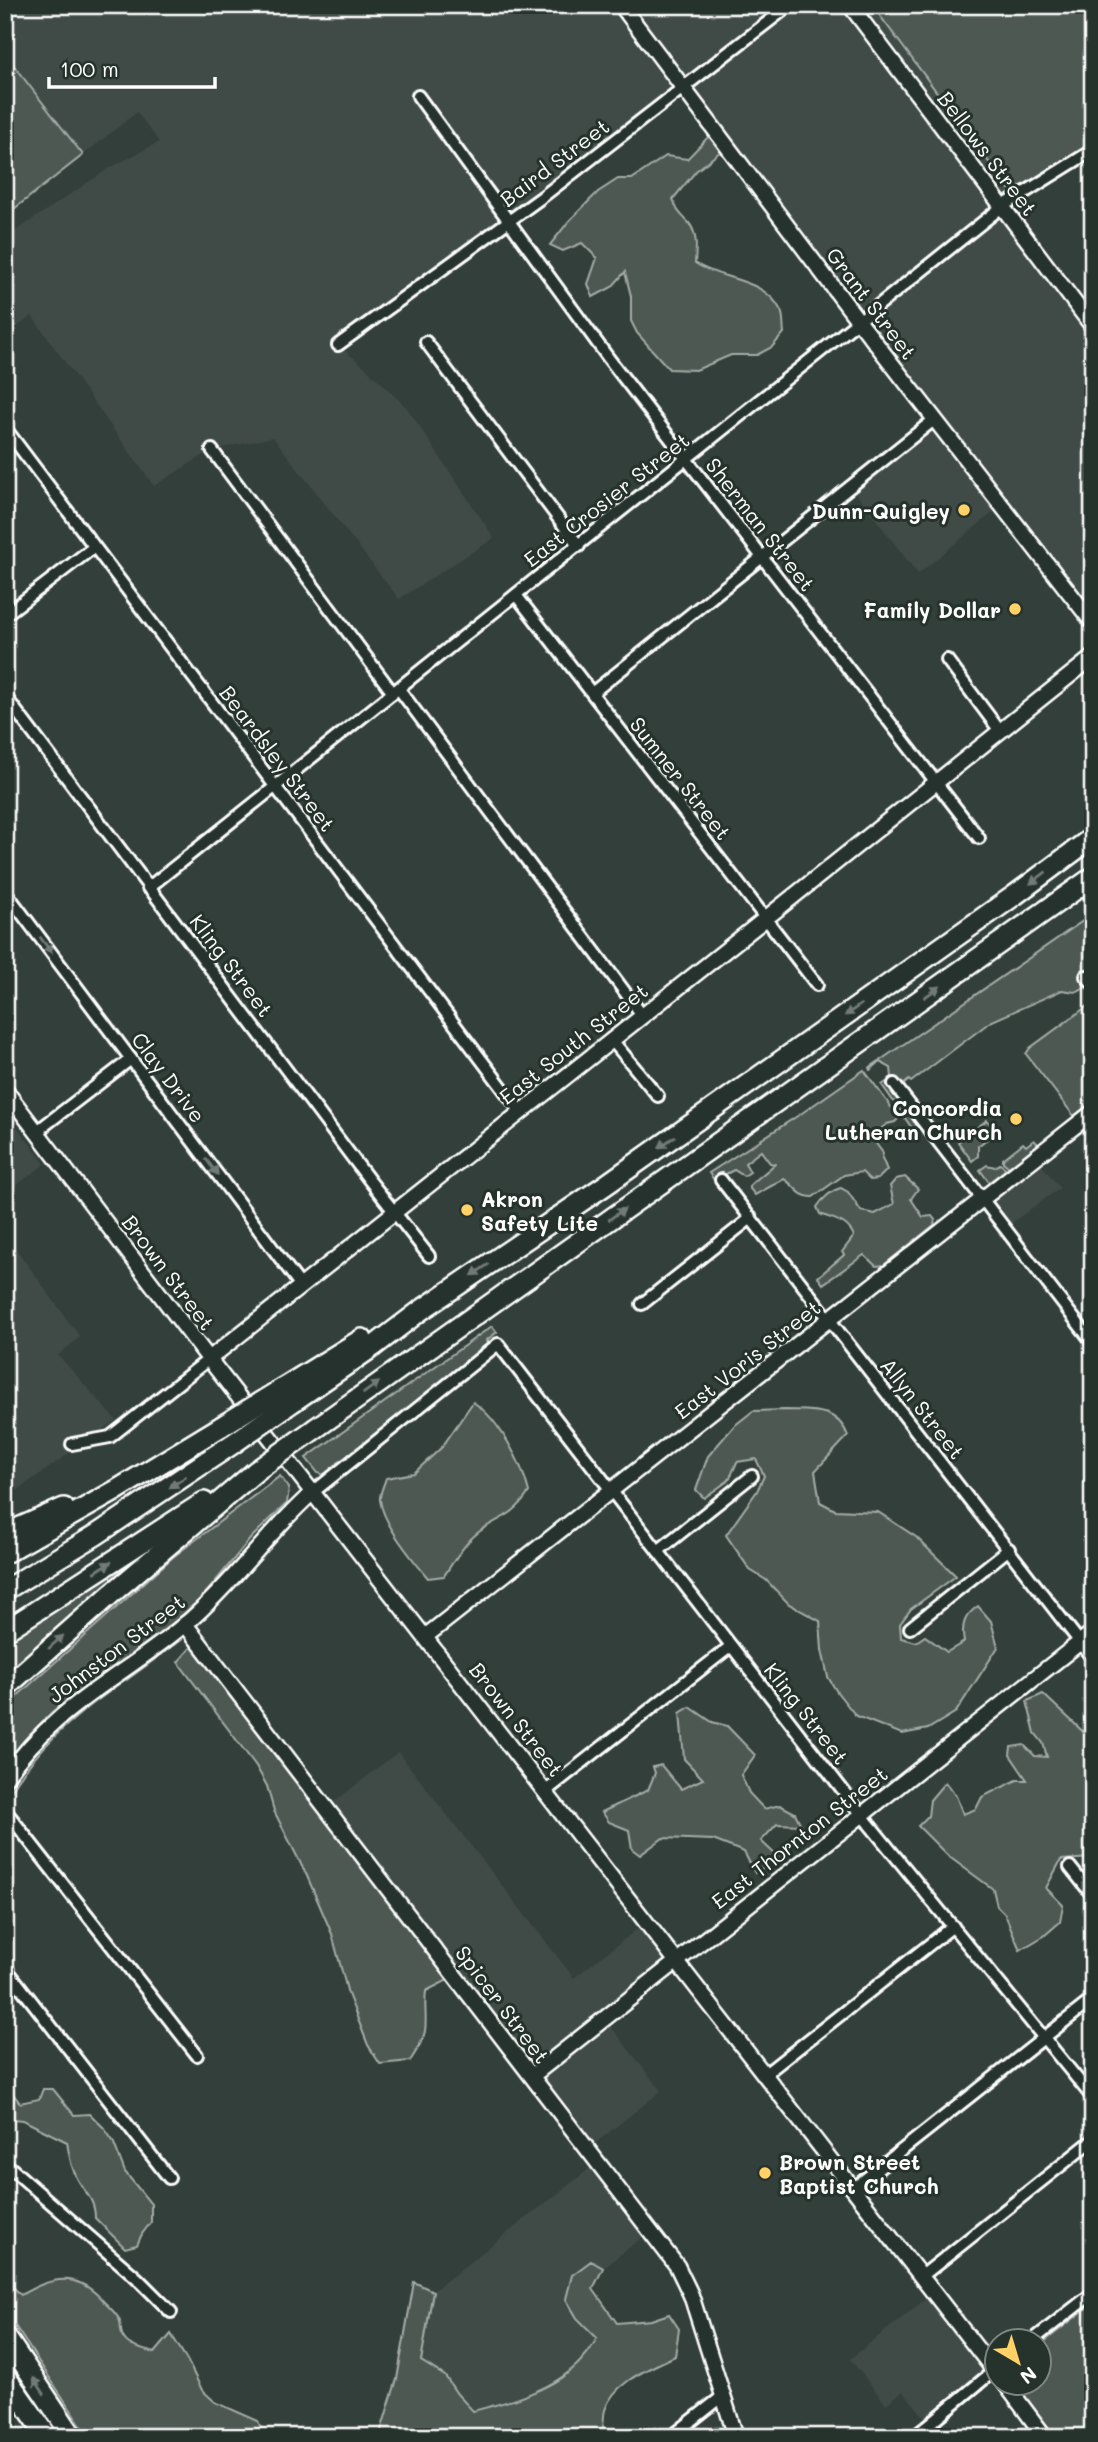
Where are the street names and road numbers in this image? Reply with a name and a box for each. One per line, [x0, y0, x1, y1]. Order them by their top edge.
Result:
street label: Bellows Street [932, 85, 1044, 221]
street label: Baird Street [494, 112, 614, 212]
street label: Grant Street [821, 242, 923, 364]
street label: East Crosier Street [518, 426, 694, 572]
street label: Sherman Street [700, 452, 822, 596]
street label: Beardsley Street [214, 680, 342, 836]
street label: Sumner Street [625, 711, 737, 845]
street label: Kling Street [185, 908, 279, 1022]
street label: East South Street [493, 976, 653, 1110]
street label: Clay Drive [126, 1026, 212, 1128]
street label: Brown Street [117, 1209, 221, 1335]
street label: East Voris Street [669, 1294, 825, 1424]
street label: Allyn Street [875, 1352, 971, 1464]
street label: Johnston Street [42, 1588, 190, 1708]
street label: Brown Street [464, 1657, 570, 1781]
street label: Kling Street [759, 1657, 855, 1769]
street label: East Thornton Street [705, 1760, 893, 1914]
street label: Spicer Street [450, 1940, 556, 2068]

